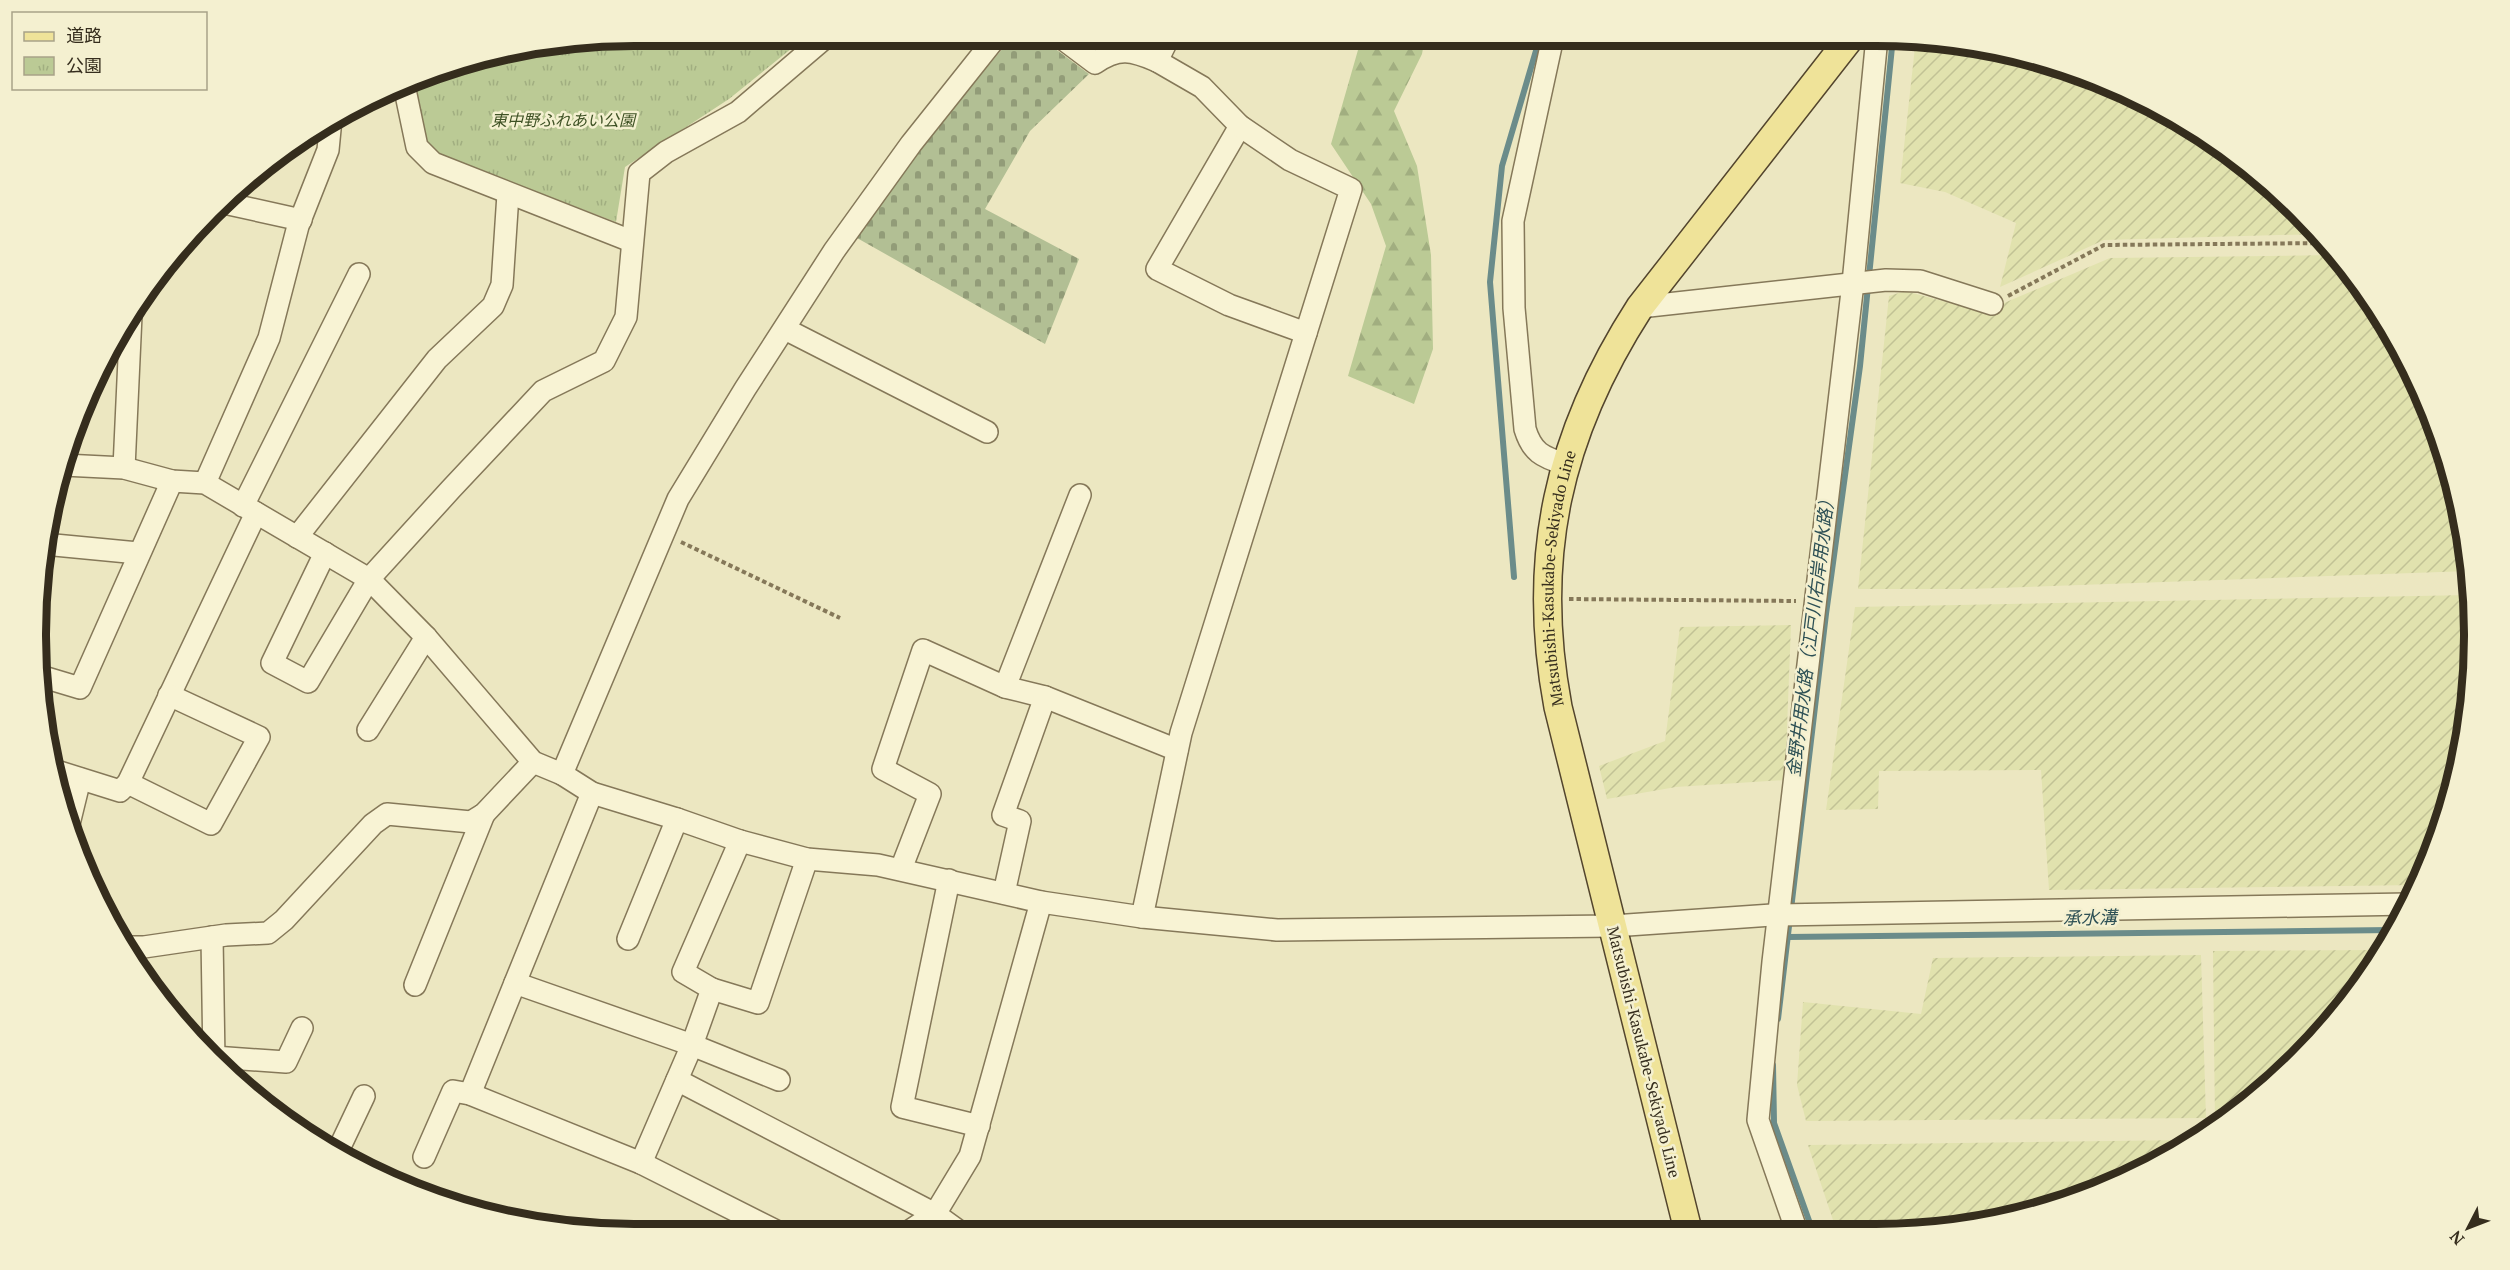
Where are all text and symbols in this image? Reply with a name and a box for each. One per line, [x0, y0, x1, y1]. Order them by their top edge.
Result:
legend [12, 12, 207, 90]
text: 道路 [66, 23, 102, 47]
text: 公園 [66, 53, 102, 77]
park label: 東中野ふれあい公園 [491, 109, 637, 131]
street label: Matsubishi-Kasukabe-Sekiyado Line [1536, 447, 1581, 708]
water label: 金野井用水路（江戸川右岸用水路） [1781, 489, 1839, 778]
water label: 承水溝 [2063, 904, 2120, 929]
street label: Matsubishi-Kasukabe-Sekiyado Line [1602, 924, 1686, 1180]
north arrow [2438, 1198, 2498, 1258]
text: N [2445, 1226, 2469, 1250]

